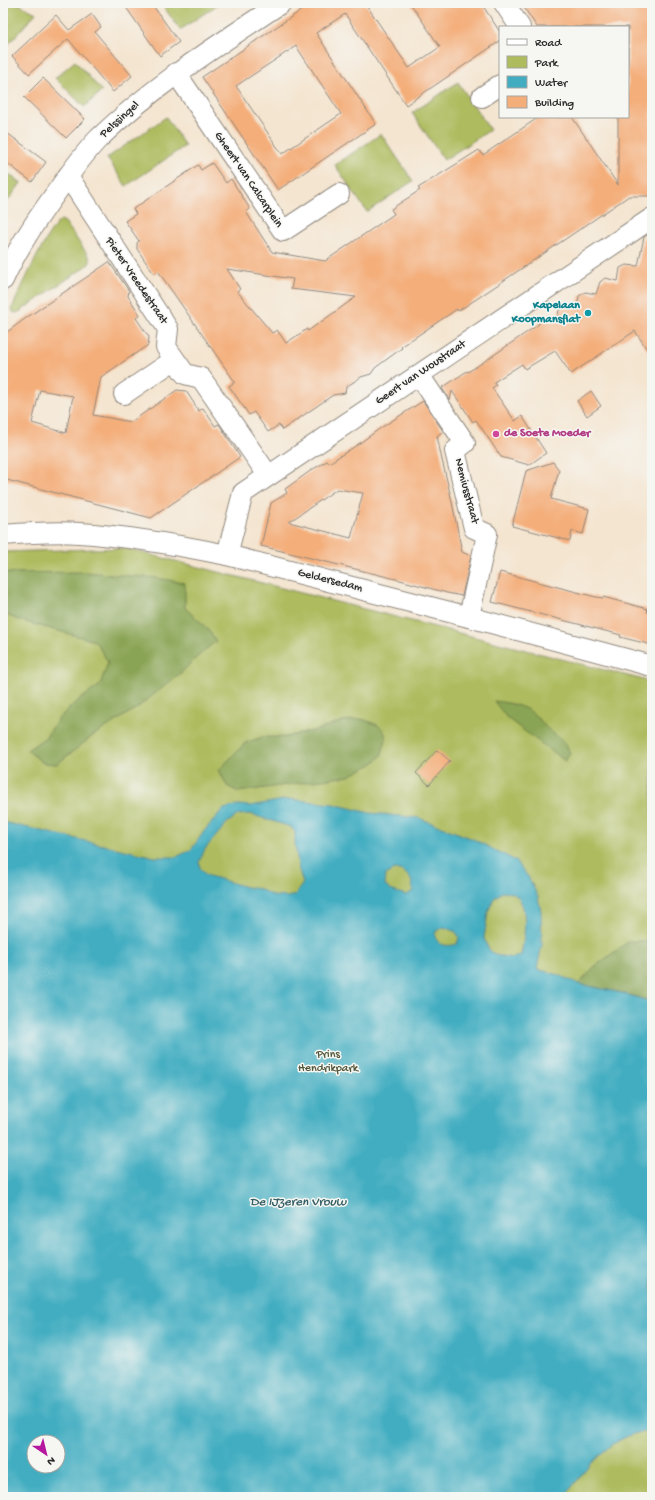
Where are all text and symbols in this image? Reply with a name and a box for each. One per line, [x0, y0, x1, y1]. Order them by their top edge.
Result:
legend [499, 26, 629, 118]
text: Road [535, 37, 562, 51]
text: Park [534, 57, 560, 71]
text: Water [535, 77, 569, 91]
text: Building [534, 97, 574, 111]
street label: Pelssingel [97, 98, 143, 142]
street label: Gheert van Calcarplein [211, 129, 285, 231]
street label: Pieter Vreedestraat [101, 234, 171, 328]
place label: Kapelaan Koopmansflat [511, 299, 581, 327]
marker: Kapelaan Koopmansflat [583, 308, 593, 318]
street label: Geert van Woustraat [373, 337, 470, 409]
place label: de Soete Moeder [504, 427, 592, 441]
marker: de Soete Moeder [491, 429, 501, 439]
street label: Nemiusstraat [451, 457, 482, 526]
street label: Geldersedam [296, 566, 365, 596]
park label: Prins Hendrikpark [298, 1048, 360, 1076]
water label: De IJzeren Vrouw [250, 1195, 347, 1210]
north arrow [26, 1434, 66, 1474]
text: N [44, 1454, 57, 1468]

